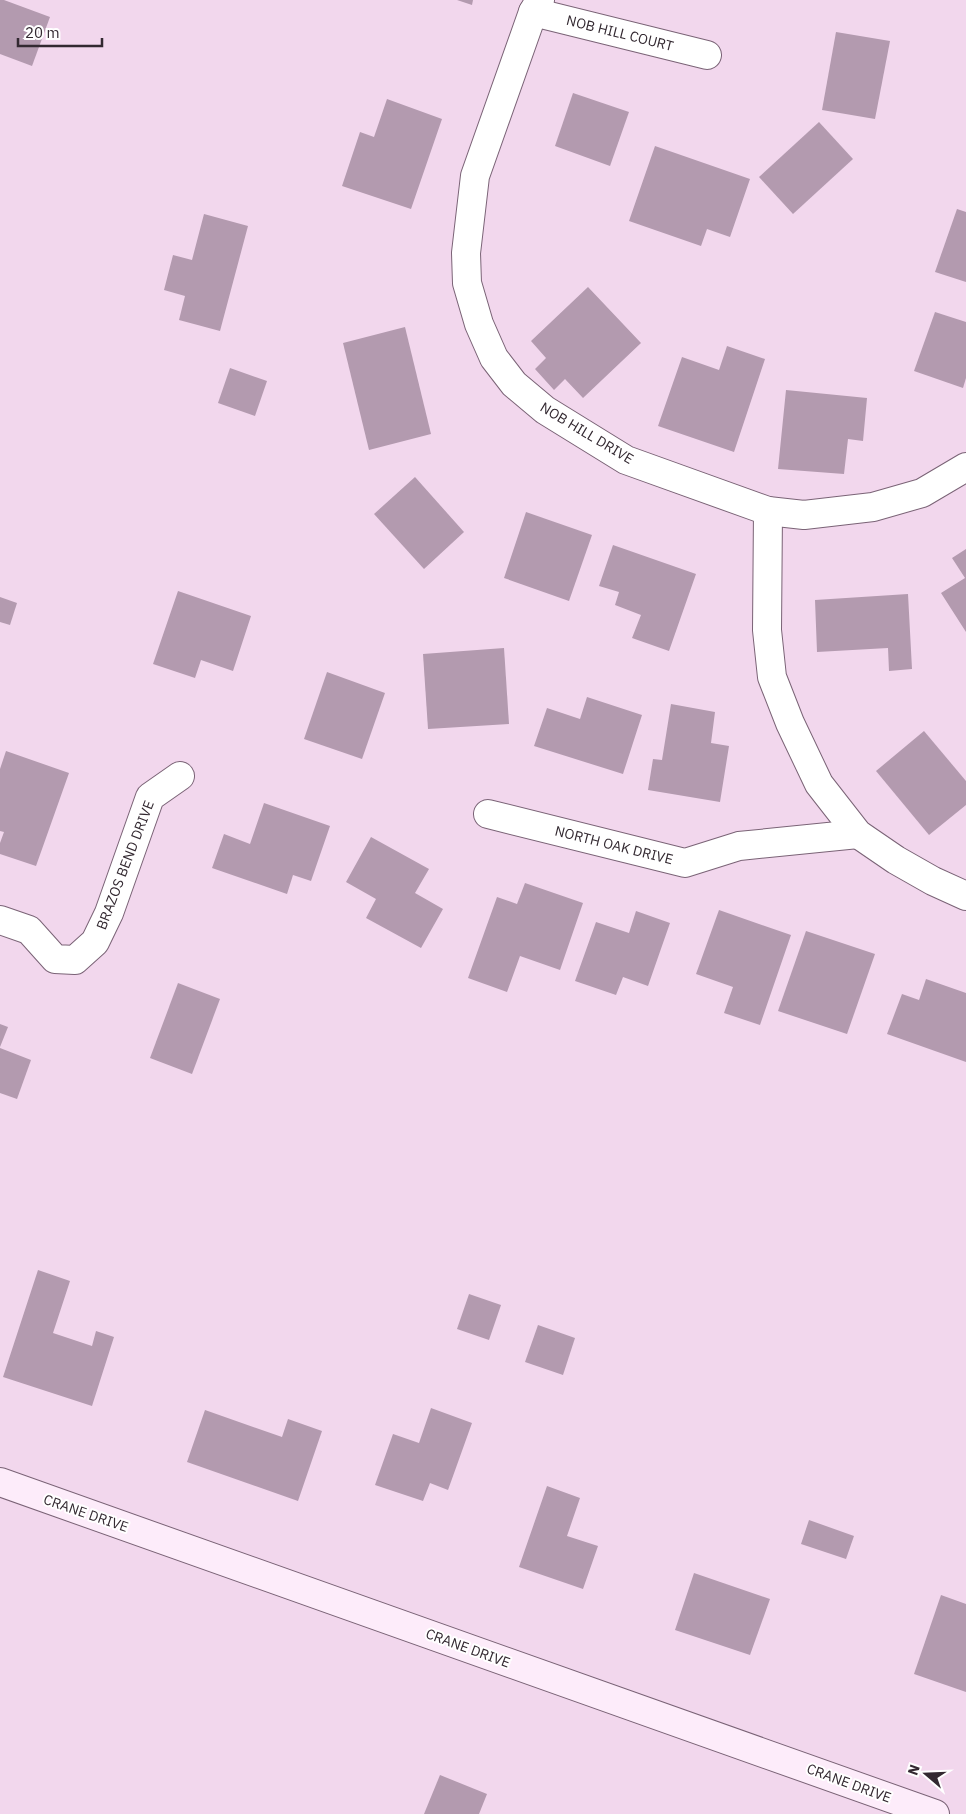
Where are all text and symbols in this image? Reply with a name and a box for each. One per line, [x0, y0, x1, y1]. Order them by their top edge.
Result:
street label: NOB HILL COURT [565, 11, 675, 55]
scale bar [18, 15, 101, 47]
text: 20 m [25, 23, 60, 42]
street label: NOB HILL DRIVE [537, 398, 637, 468]
street label: BRAZOS BEND DRIVE [92, 798, 158, 932]
street label: NORTH OAK DRIVE [553, 822, 675, 868]
street label: CRANE DRIVE [41, 1490, 131, 1536]
street label: CRANE DRIVE [423, 1624, 513, 1672]
north arrow [901, 1749, 951, 1799]
street label: CRANE DRIVE [804, 1759, 894, 1807]
text: N [904, 1762, 924, 1777]

